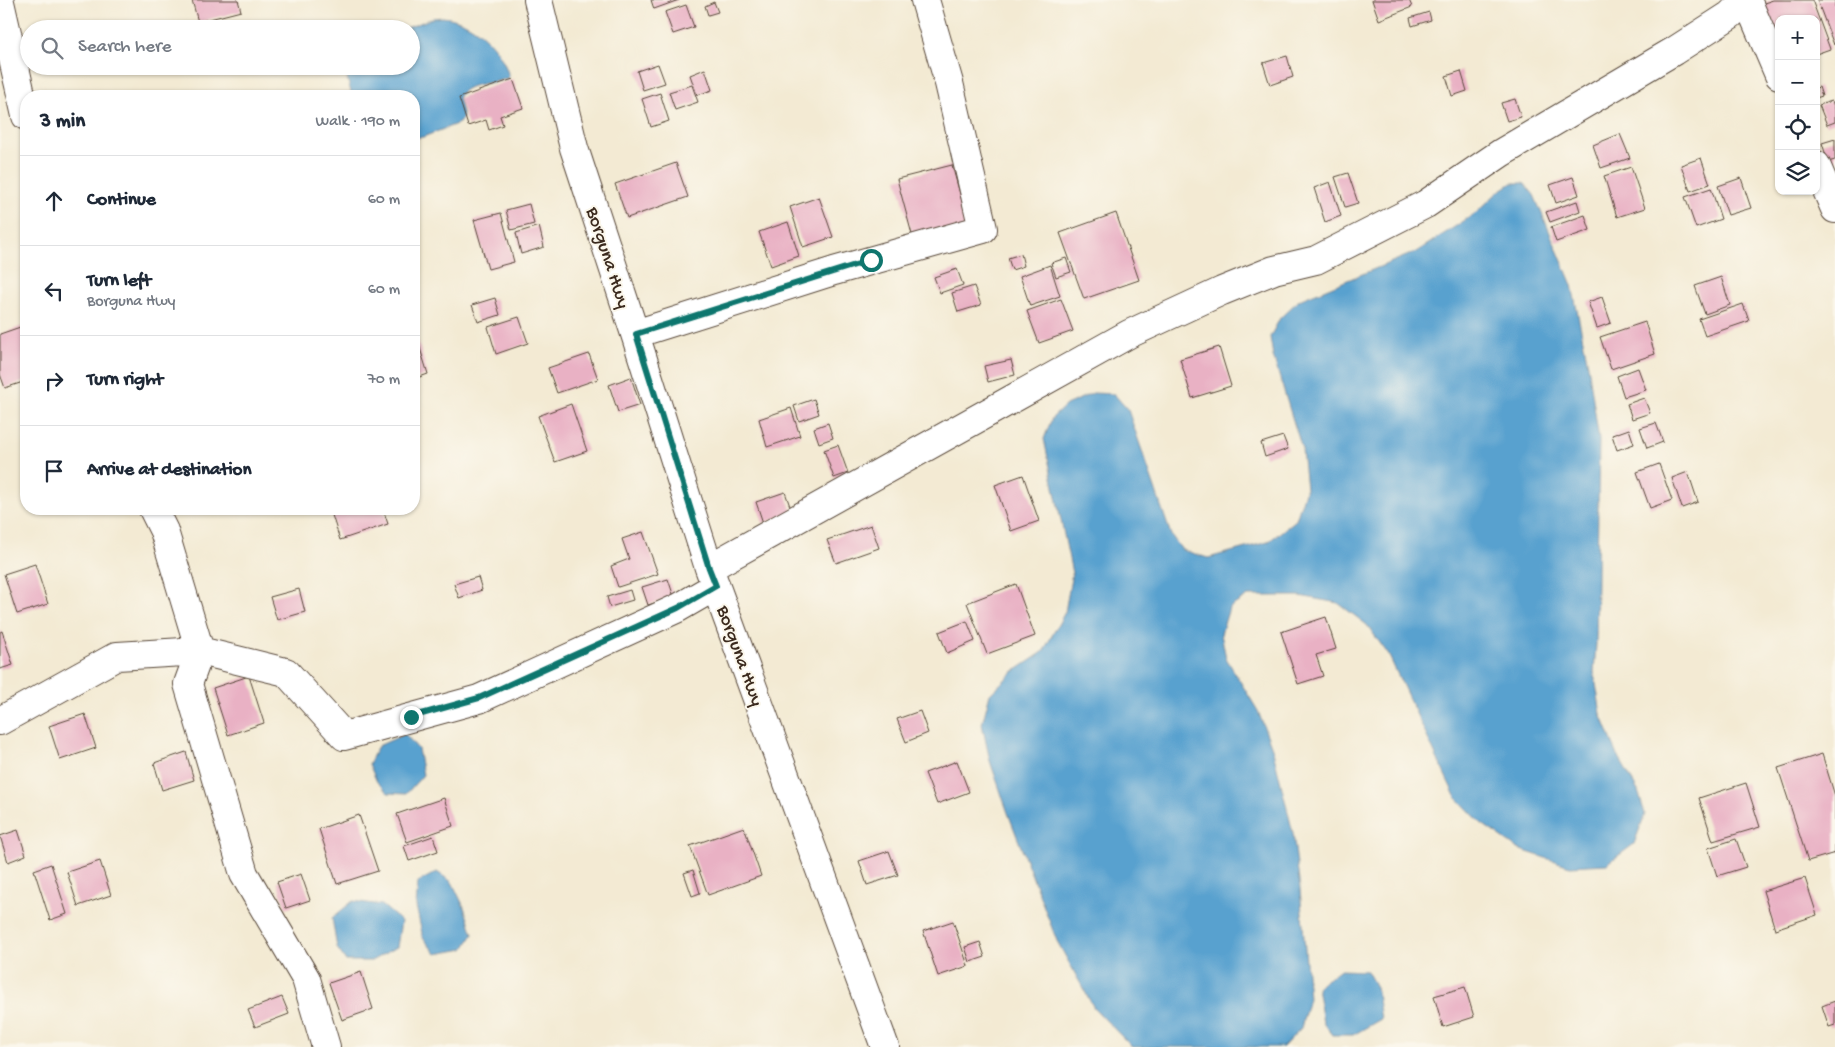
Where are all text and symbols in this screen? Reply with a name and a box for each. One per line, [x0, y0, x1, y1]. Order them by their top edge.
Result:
map controls [1775, 15, 1820, 195]
button: + [1775, 15, 1820, 60]
search box [20, 20, 420, 75]
icon: search [38, 34, 66, 62]
text: Search here [78, 36, 172, 59]
button: − [1775, 60, 1820, 105]
button: locate [1775, 105, 1820, 150]
text: 3 min [40, 110, 85, 135]
text: Walk · 190 m [316, 113, 400, 132]
button: layers [1775, 150, 1820, 195]
icon: ahead [40, 187, 68, 215]
text: Continue [87, 189, 156, 212]
text: 60 m [368, 191, 400, 210]
street label: Borguna Hwy [579, 204, 634, 312]
route start [860, 249, 883, 272]
text: Turn left [87, 270, 151, 293]
icon: left [40, 277, 68, 305]
text: 60 m [368, 281, 400, 300]
text: Borguna Hwy [87, 293, 175, 312]
icon: right [40, 367, 68, 395]
text: Turn right [87, 369, 163, 392]
text: 70 m [367, 371, 400, 390]
icon: arrive [40, 457, 68, 485]
text: Arrive at destination [87, 459, 251, 482]
street label: Borguna Hwy [710, 602, 768, 710]
route end [400, 706, 423, 729]

